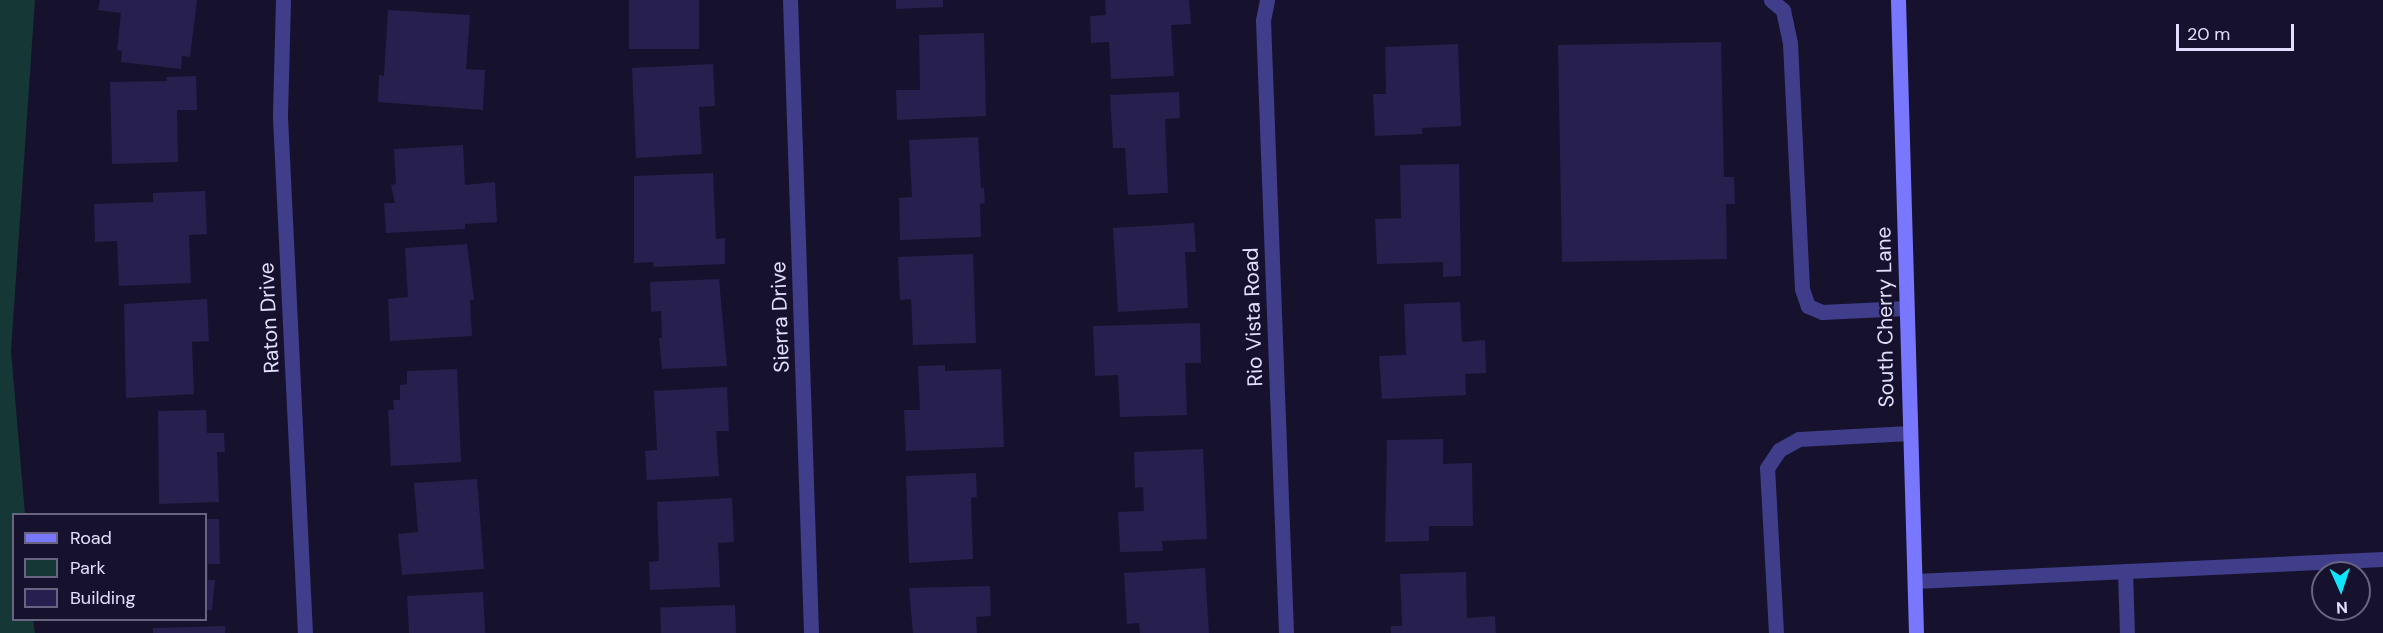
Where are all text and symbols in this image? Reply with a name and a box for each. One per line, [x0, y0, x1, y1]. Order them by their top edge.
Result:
scale bar [2179, 12, 2298, 50]
text: 20 m [2187, 22, 2230, 46]
street label: South Cherry Lane [1871, 226, 1899, 408]
street label: Rio Vista Road [1238, 247, 1268, 387]
street label: Sierra Drive [765, 261, 795, 373]
street label: Raton Drive [254, 262, 284, 374]
legend [12, 513, 207, 621]
text: Road [70, 526, 112, 550]
text: Park [70, 556, 106, 580]
north arrow [2311, 561, 2371, 621]
text: Building [70, 586, 135, 610]
text: N [2335, 597, 2348, 618]

